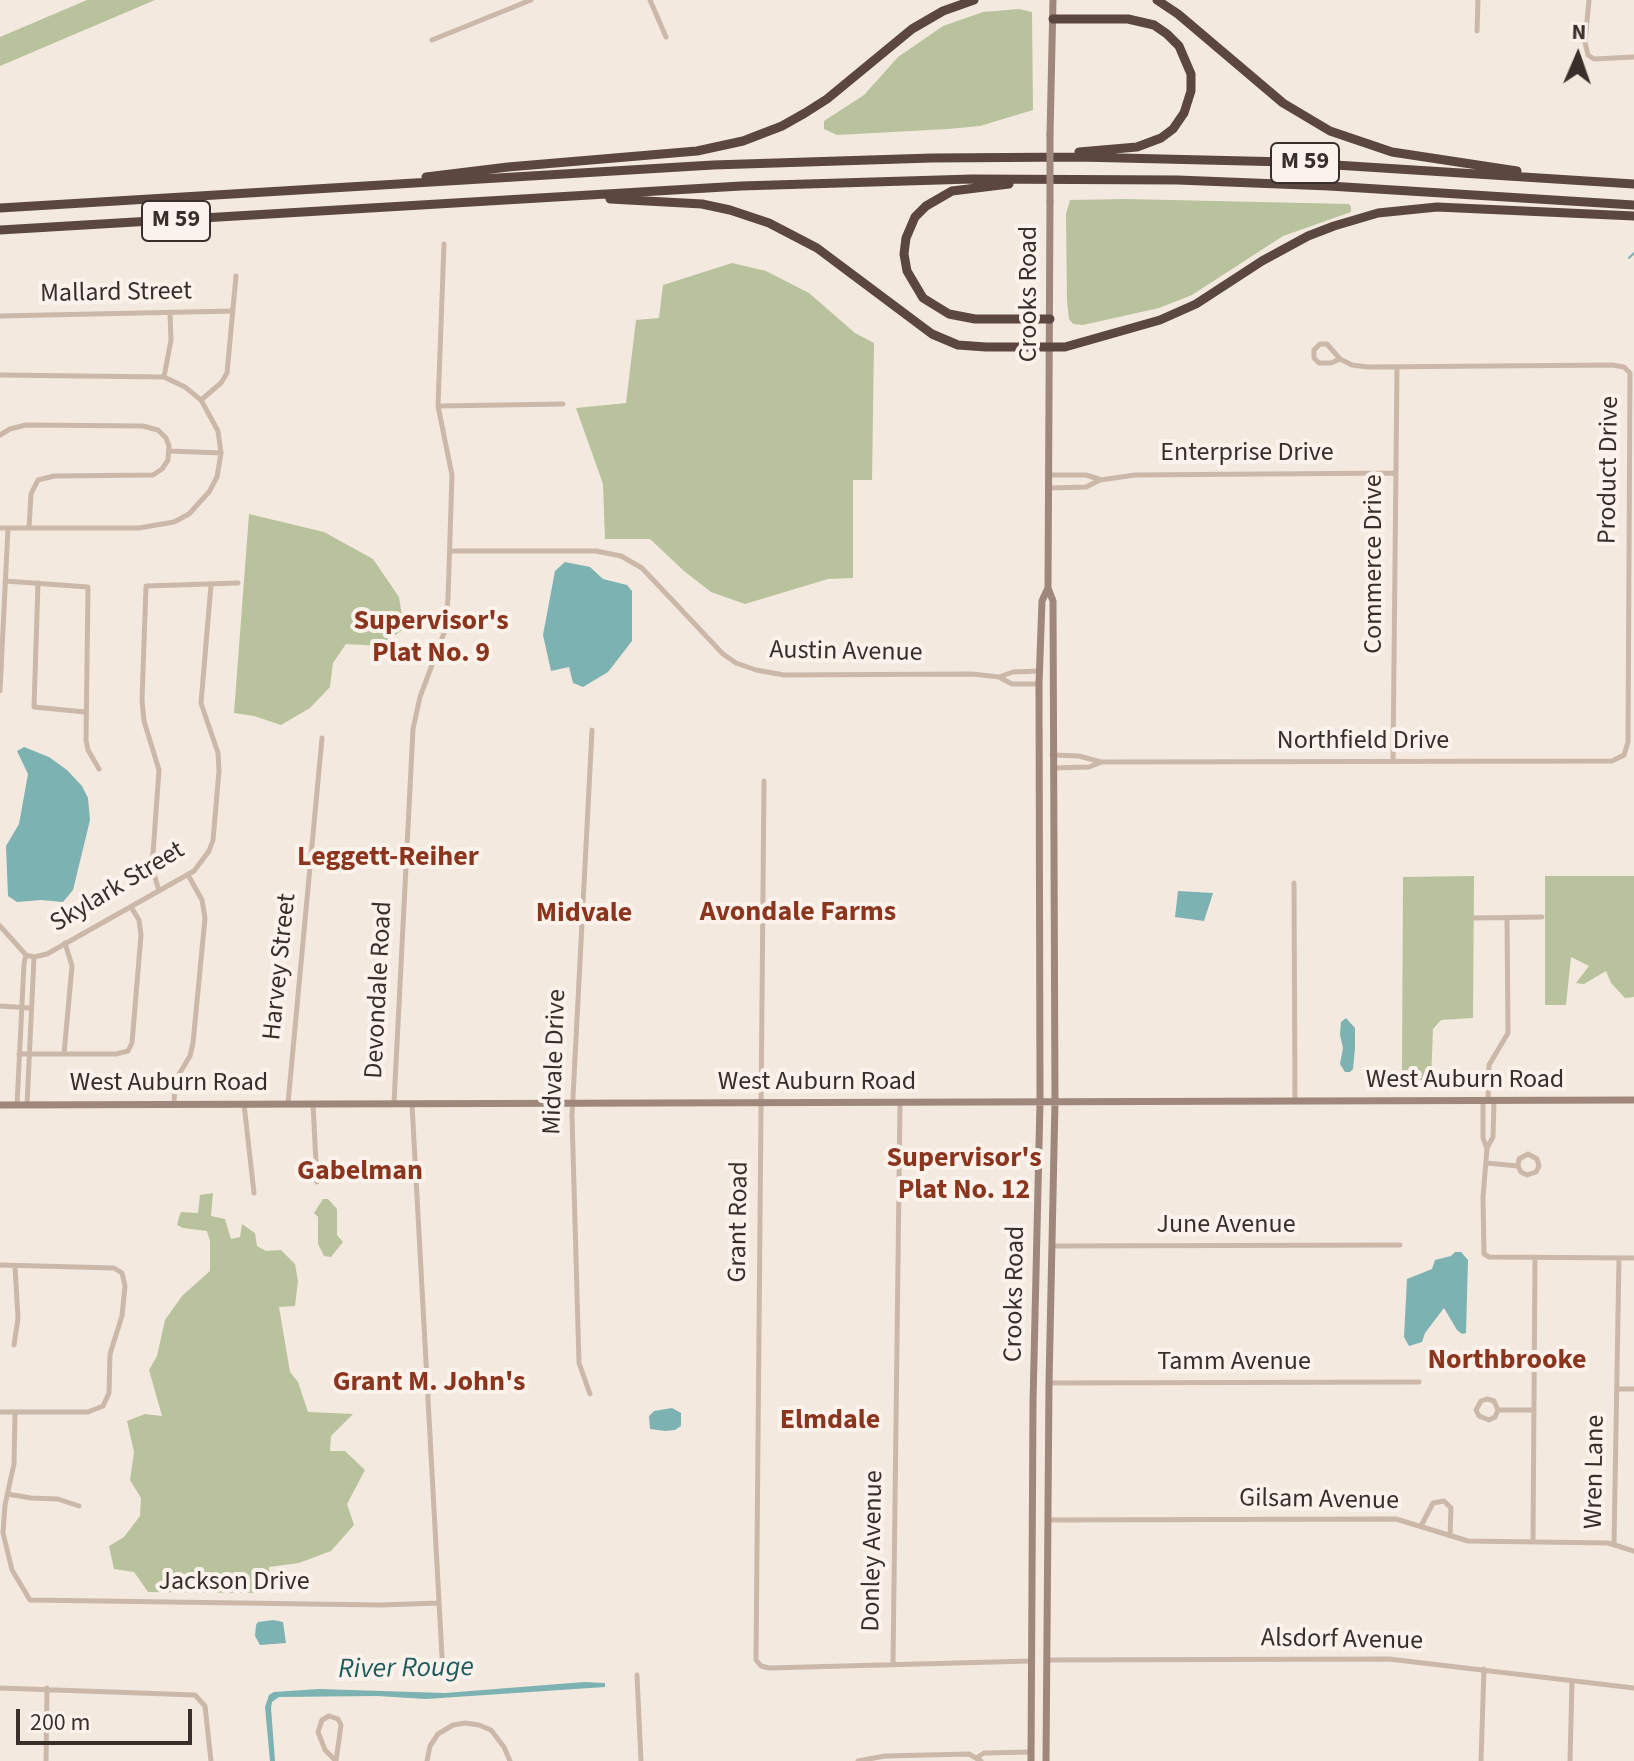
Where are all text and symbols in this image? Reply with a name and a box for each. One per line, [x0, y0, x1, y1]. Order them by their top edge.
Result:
north arrow [1538, 16, 1618, 96]
text: N [1571, 16, 1587, 48]
road number: M 59 [1271, 143, 1339, 183]
road number: M 59 [142, 201, 210, 241]
street label: Crooks Road [1014, 226, 1046, 362]
street label: Mallard Street [40, 277, 192, 311]
street label: Product Drive [1593, 396, 1627, 544]
street label: Enterprise Drive [1160, 438, 1334, 470]
street label: Commerce Drive [1359, 474, 1391, 654]
district label: Supervisor's Plat No. 9 [353, 606, 509, 672]
street label: Austin Avenue [769, 636, 923, 670]
street label: Northfield Drive [1277, 726, 1449, 758]
street label: Skylark Street [45, 836, 191, 940]
district label: Leggett-Reiher [297, 842, 479, 876]
street label: Harvey Street [258, 892, 304, 1042]
district label: Avondale Farms [700, 897, 896, 931]
district label: Midvale [536, 898, 632, 932]
street label: Devondale Road [360, 901, 400, 1079]
street label: Midvale Drive [538, 989, 574, 1135]
street label: West Auburn Road [1366, 1065, 1564, 1097]
street label: West Auburn Road [718, 1067, 916, 1099]
street label: West Auburn Road [70, 1068, 268, 1100]
district label: Supervisor's Plat No. 12 [886, 1143, 1042, 1209]
district label: Gabelman [297, 1156, 423, 1190]
street label: Grant Road [723, 1161, 757, 1283]
street label: June Avenue [1156, 1210, 1296, 1242]
street label: Crooks Road [999, 1225, 1033, 1363]
district label: Northbrooke [1427, 1345, 1587, 1379]
street label: Tamm Avenue [1157, 1347, 1311, 1379]
district label: Grant M. John's [333, 1367, 525, 1401]
district label: Elmdale [780, 1405, 880, 1439]
street label: Wren Lane [1579, 1415, 1613, 1529]
street label: Donley Avenue [857, 1470, 891, 1632]
street label: Gilsam Avenue [1239, 1484, 1399, 1518]
street label: Jackson Drive [158, 1567, 310, 1599]
street label: Alsdorf Avenue [1261, 1624, 1423, 1658]
water label: River Rouge [338, 1652, 474, 1688]
scale bar [20, 1693, 196, 1743]
text: 200 m [30, 1705, 90, 1740]

